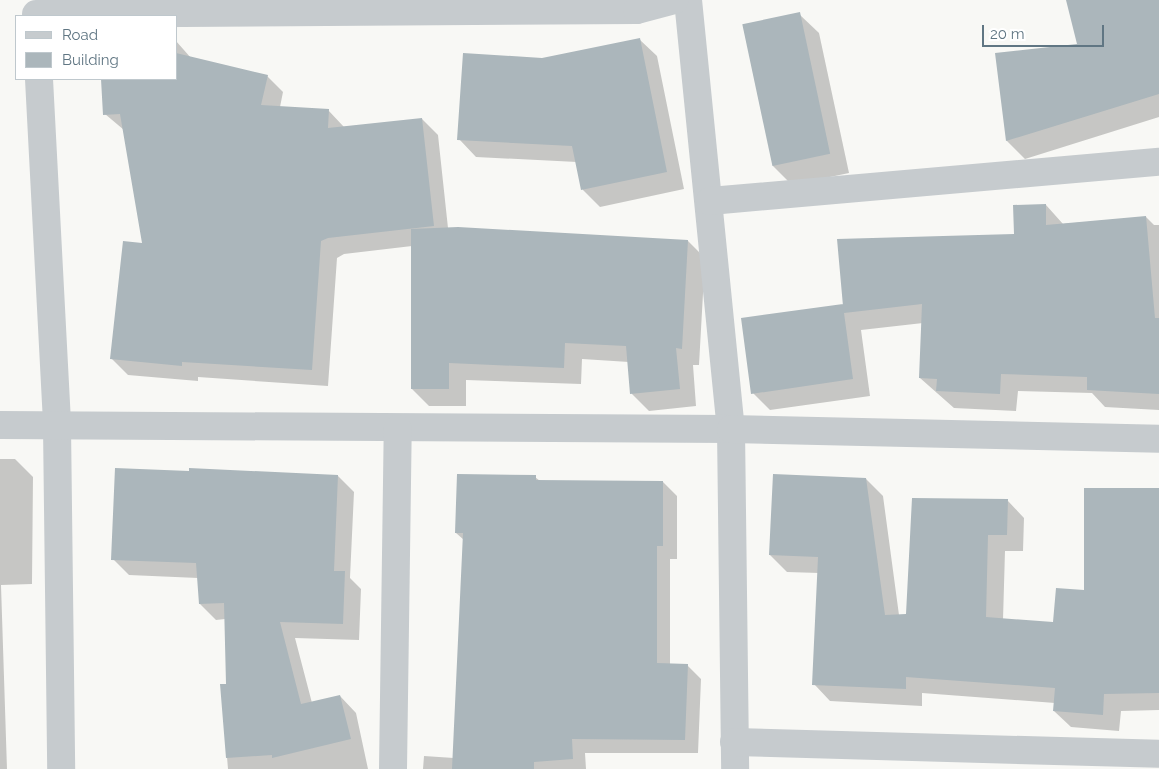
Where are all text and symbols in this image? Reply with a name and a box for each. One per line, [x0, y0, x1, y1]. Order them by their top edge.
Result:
legend [15, 15, 178, 80]
scale bar [984, 15, 1106, 47]
text: 20 m [990, 25, 1025, 43]
text: Road [62, 26, 98, 44]
text: Building [62, 51, 119, 69]

